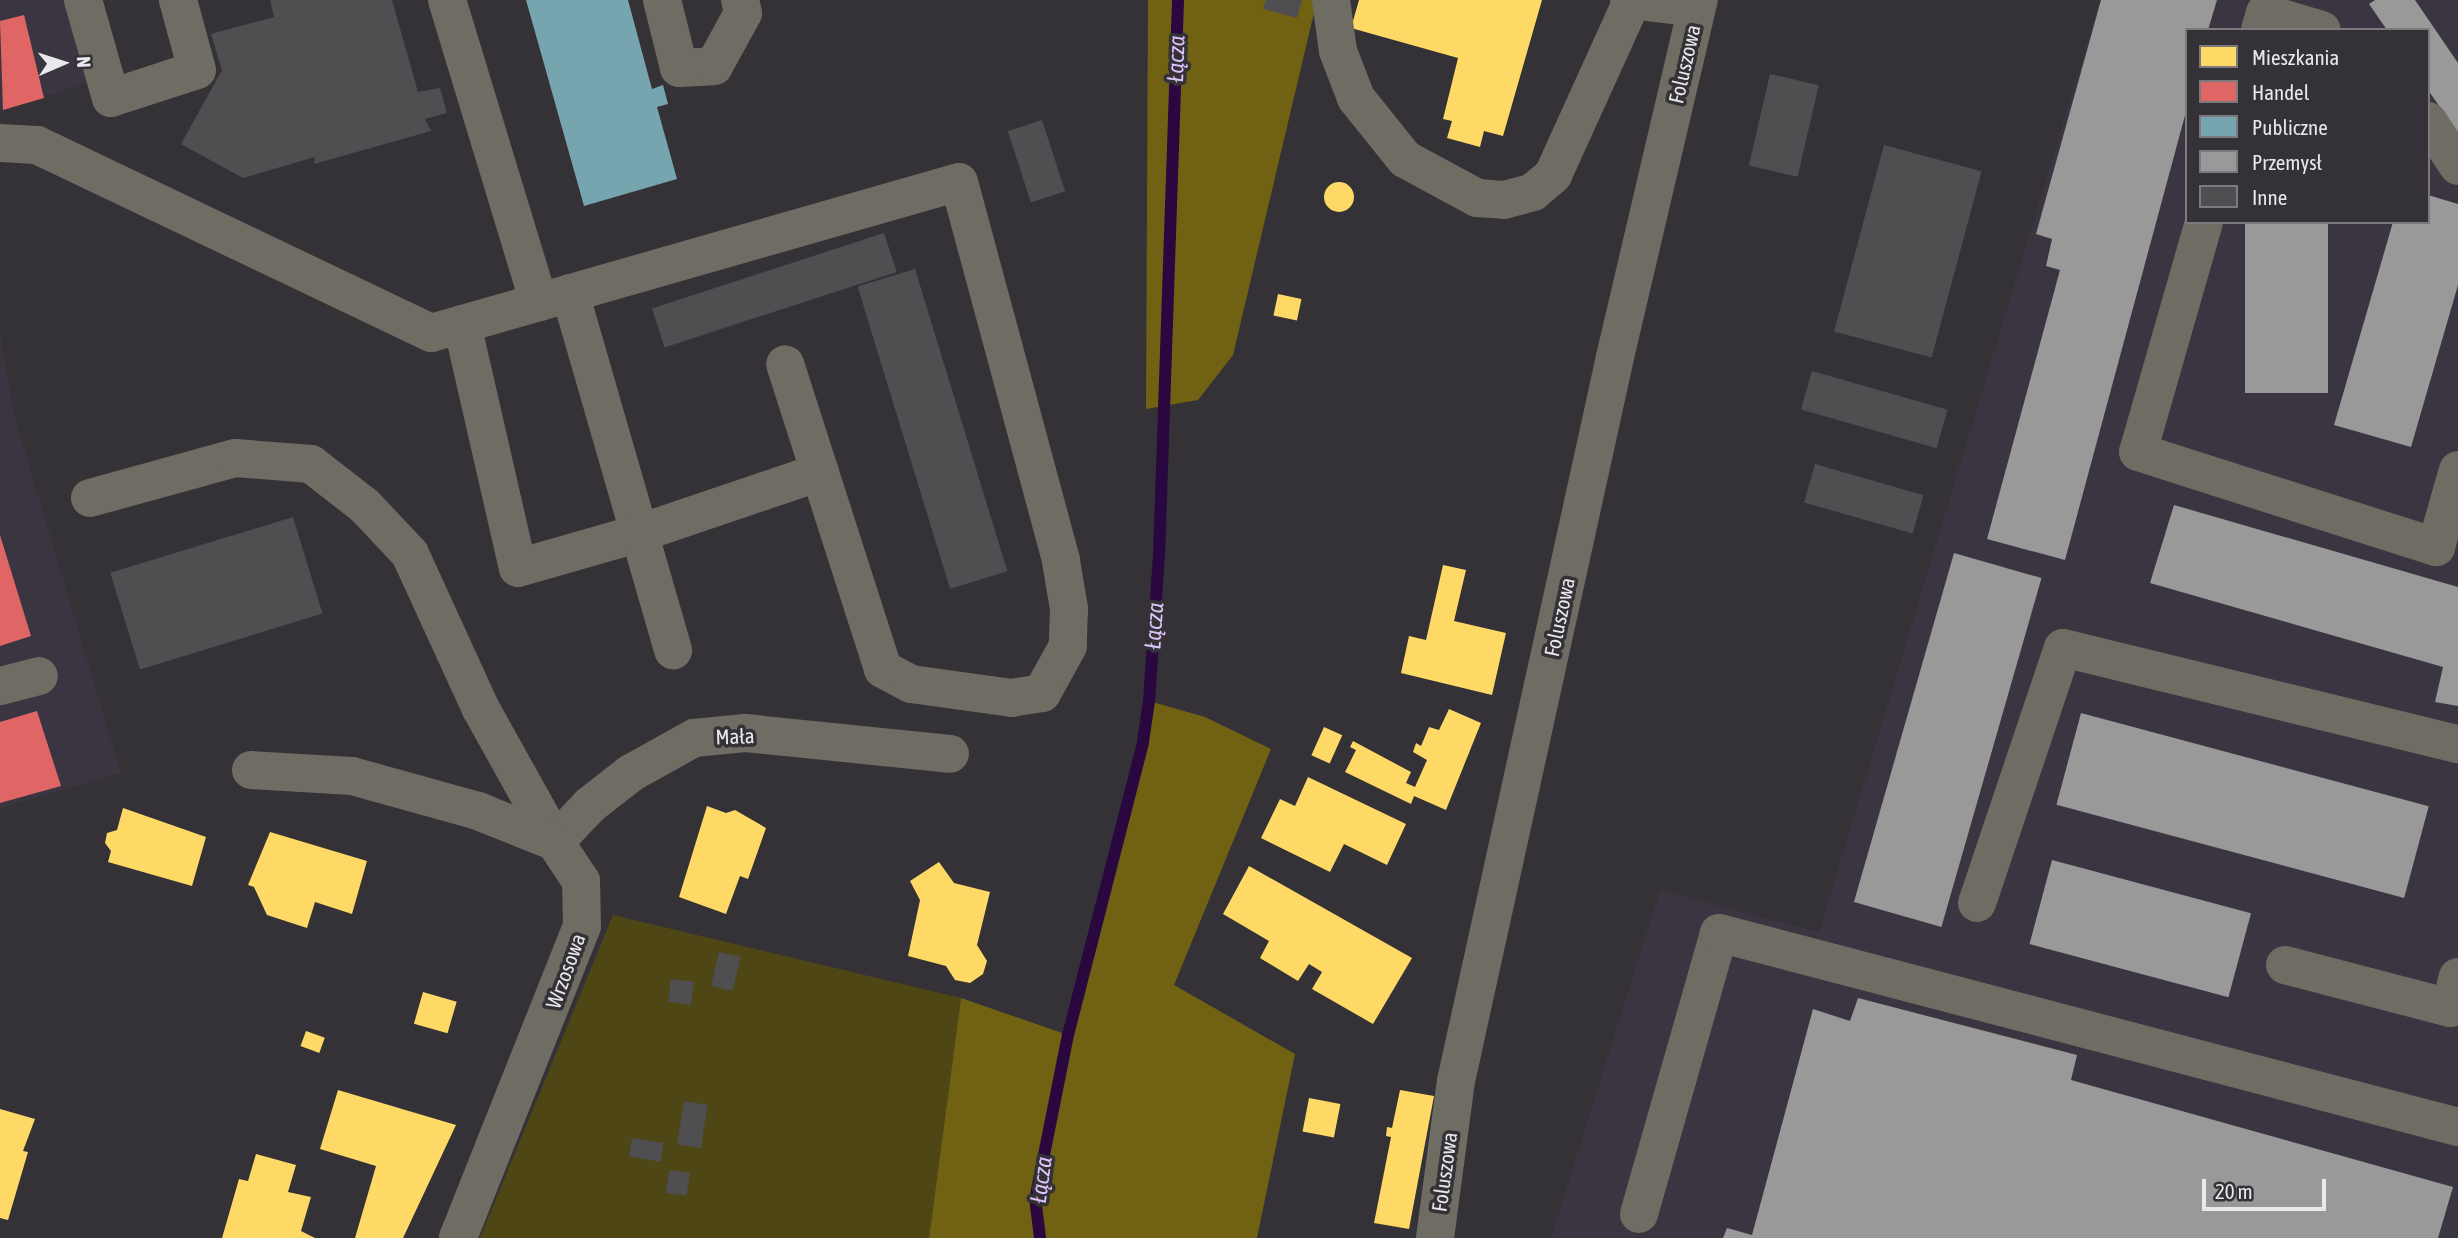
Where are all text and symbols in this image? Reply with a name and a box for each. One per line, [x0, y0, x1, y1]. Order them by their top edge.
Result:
street label: Foluszowa [1663, 22, 1705, 106]
north arrow [28, 28, 98, 98]
legend [2185, 28, 2430, 224]
water label: Łącza [1161, 35, 1191, 83]
text: Mieszkania [2252, 45, 2339, 69]
text: N [73, 56, 95, 68]
text: Handel [2252, 80, 2309, 104]
text: Publiczne [2252, 115, 2328, 139]
text: Przemysł [2252, 150, 2322, 174]
text: Inne [2252, 185, 2287, 209]
street label: Foluszowa [1538, 575, 1580, 659]
water label: Łącza [1139, 602, 1169, 650]
street label: Mała [715, 723, 755, 749]
street label: Wrzosowa [540, 930, 590, 1012]
street label: Foluszowa [1426, 1131, 1462, 1213]
water label: Łącza [1024, 1155, 1058, 1205]
scale bar [2206, 1164, 2330, 1208]
text: 20 m [2215, 1179, 2253, 1203]

